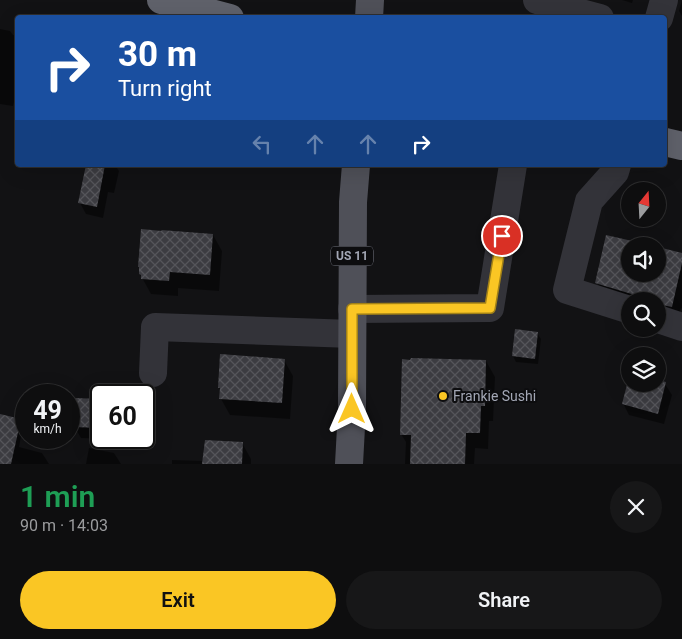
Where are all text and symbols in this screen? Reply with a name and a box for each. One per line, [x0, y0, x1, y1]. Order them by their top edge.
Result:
text: 30 m [118, 34, 197, 75]
icon: right [35, 35, 100, 100]
text: Turn right [118, 76, 212, 101]
icon: left [248, 130, 276, 158]
icon: ahead [301, 130, 329, 158]
icon: ahead [354, 130, 382, 158]
icon: right [407, 130, 435, 158]
north arrow [621, 182, 666, 228]
map controls [621, 182, 666, 392]
pin [481, 215, 523, 257]
icon: arrive [488, 222, 516, 250]
button: sound [621, 237, 666, 282]
road number: US 11 [331, 247, 373, 266]
button: search [621, 292, 666, 337]
button: layers [621, 347, 666, 392]
position arrow [325, 382, 377, 434]
speed limit sign: 60 [90, 384, 155, 449]
place label: Frankie Sushi [453, 388, 536, 404]
marker: Frankie Sushi [437, 390, 449, 402]
text: 49 [33, 396, 62, 425]
text: km/h [33, 422, 62, 436]
text: 1 min [20, 479, 95, 514]
button: close [610, 481, 662, 533]
text: 90 m · 14:03 [20, 516, 108, 535]
button: Exit [20, 571, 336, 629]
button: Share [346, 571, 662, 629]

